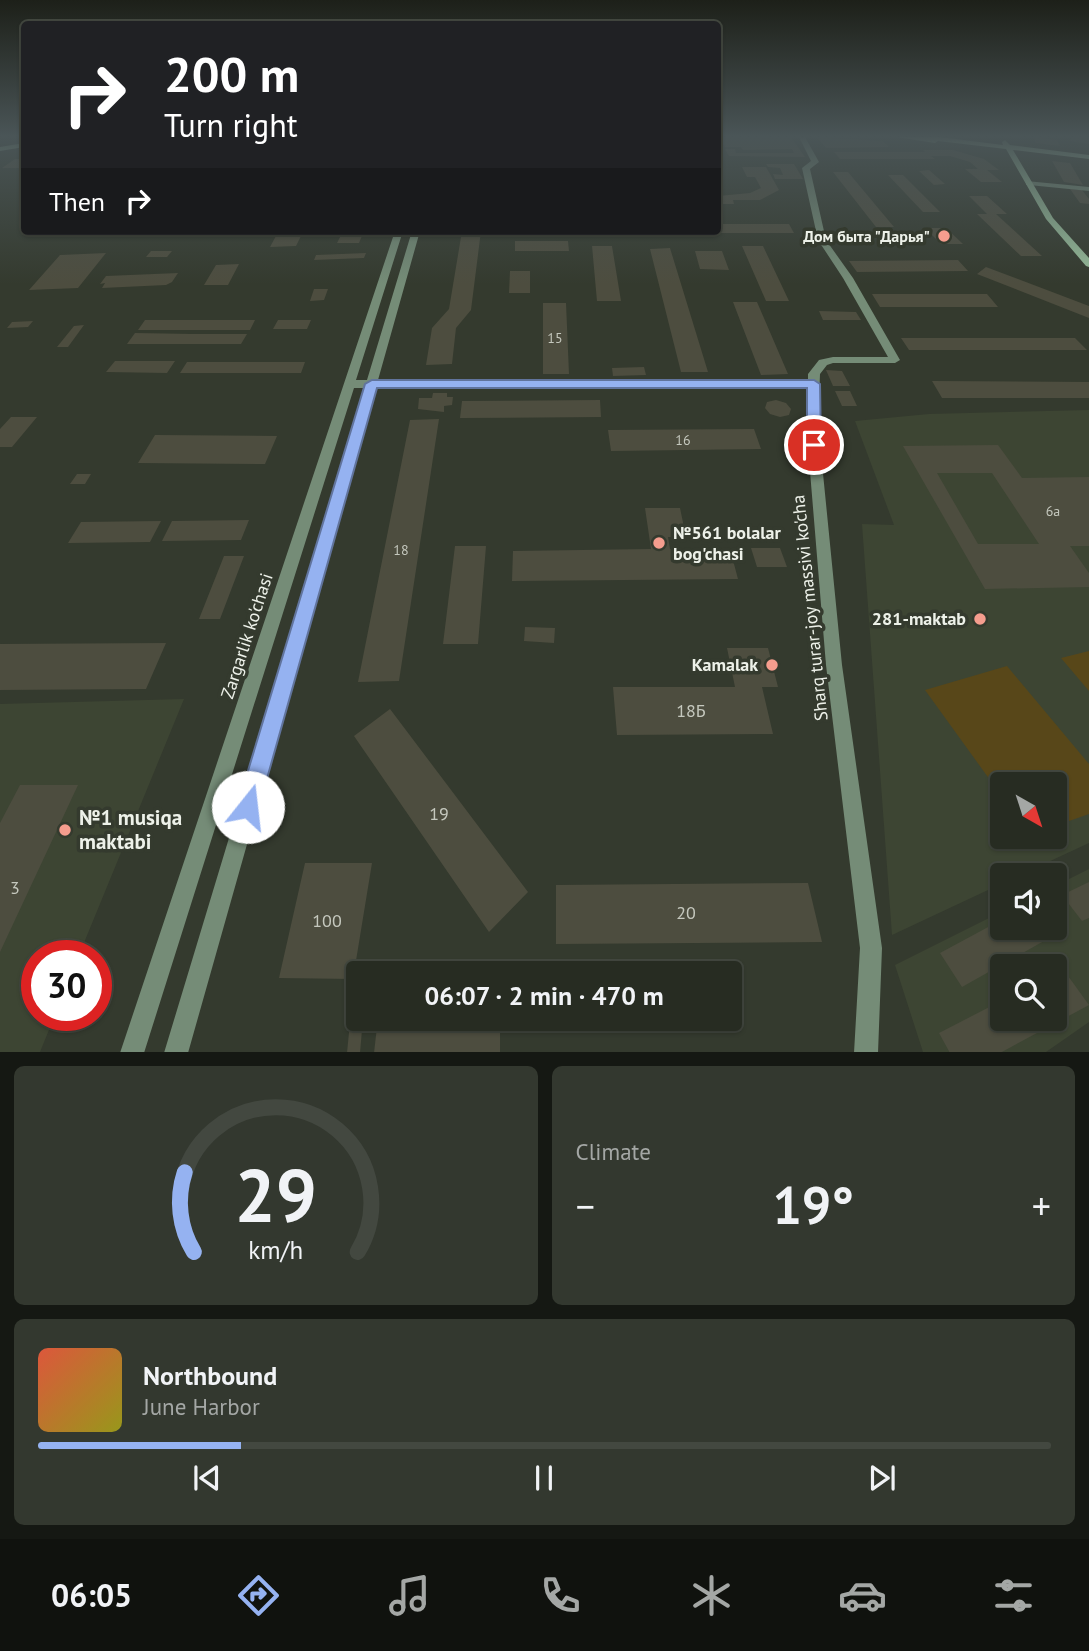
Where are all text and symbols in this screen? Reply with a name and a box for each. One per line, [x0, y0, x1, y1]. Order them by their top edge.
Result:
text: 200 m [164, 42, 299, 106]
icon: right [49, 49, 140, 140]
text: Turn right [164, 104, 298, 146]
icon: right [119, 182, 157, 220]
text: Then [49, 185, 105, 218]
place label: Дом быта "Дарья" [803, 226, 930, 246]
marker: Дом быта "Дарья" [936, 228, 952, 244]
house number: 15 [547, 329, 563, 347]
pin [784, 415, 844, 475]
icon: arrive [795, 426, 833, 464]
house number: 16 [675, 431, 691, 449]
street label: Sharq turar-joy massivi ko'cha [786, 494, 833, 722]
house number: 6a [1046, 502, 1060, 520]
place label: №561 bolalar bog'chasi [673, 521, 781, 565]
marker: №561 bolalar bog'chasi [651, 535, 667, 551]
house number: 18 [393, 541, 409, 559]
street label: Zargarlik ko'chasi [215, 570, 278, 702]
place label: 281-maktab [872, 607, 966, 630]
marker: 281-maktab [972, 611, 988, 627]
place label: Kamalak [692, 653, 758, 676]
marker: Kamalak [764, 657, 780, 673]
house number: 18Б [676, 699, 706, 722]
position arrow [211, 770, 285, 844]
north arrow [990, 772, 1068, 849]
map controls [990, 772, 1067, 1031]
house number: 19 [429, 802, 449, 825]
place label: №1 musiqa maktabi [79, 804, 182, 855]
marker: №1 musiqa maktabi [57, 822, 73, 838]
button: sound [990, 863, 1067, 940]
house number: 3 [10, 876, 20, 899]
house number: 20 [676, 901, 696, 924]
house number: 100 [312, 909, 342, 932]
speed limit sign: 30 [21, 940, 112, 1031]
button: search [990, 954, 1067, 1031]
text: 06:07 · 2 min · 470 m [424, 979, 664, 1012]
text: Climate [576, 1137, 651, 1166]
text: 29 [234, 1148, 317, 1242]
text: 19° [772, 1171, 854, 1238]
text: − [576, 1181, 595, 1230]
text: + [1032, 1181, 1051, 1230]
text: km/h [248, 1233, 303, 1265]
text: Northbound [143, 1359, 277, 1392]
text: June Harbor [143, 1392, 260, 1421]
icon: previous [188, 1459, 226, 1497]
icon: pause [525, 1459, 563, 1497]
icon: next [863, 1459, 901, 1497]
icon: directions [234, 1571, 283, 1620]
icon: music [385, 1571, 434, 1620]
icon: phone [536, 1571, 585, 1620]
icon: climate [687, 1571, 736, 1620]
icon: car [838, 1571, 887, 1620]
icon: filters [989, 1571, 1038, 1620]
text: 06:05 [51, 1574, 132, 1616]

